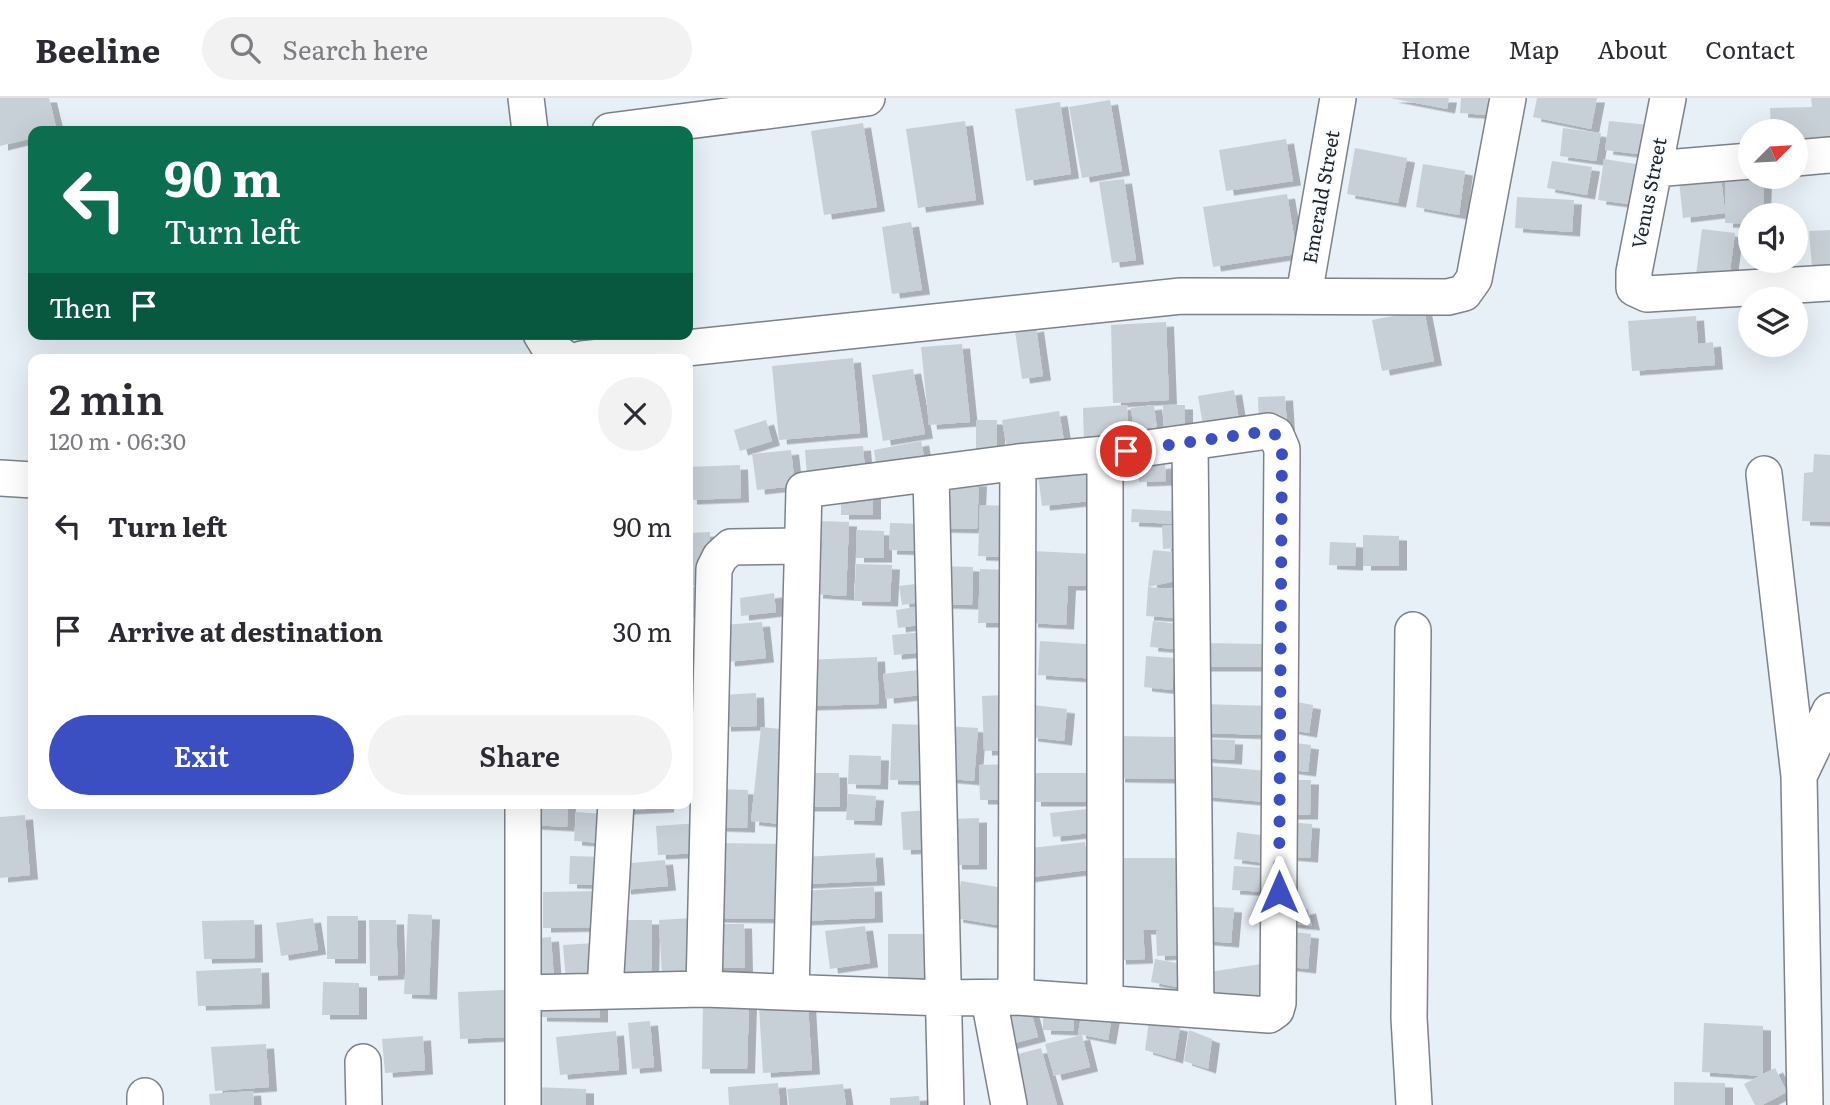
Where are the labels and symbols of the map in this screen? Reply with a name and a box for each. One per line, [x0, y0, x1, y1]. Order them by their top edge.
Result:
north arrow [1738, 119, 1808, 189]
street label: Emerald Street [1294, 127, 1346, 266]
street label: Venus Street [1624, 135, 1673, 251]
pin [1096, 421, 1156, 481]
position arrow [1242, 855, 1316, 929]

